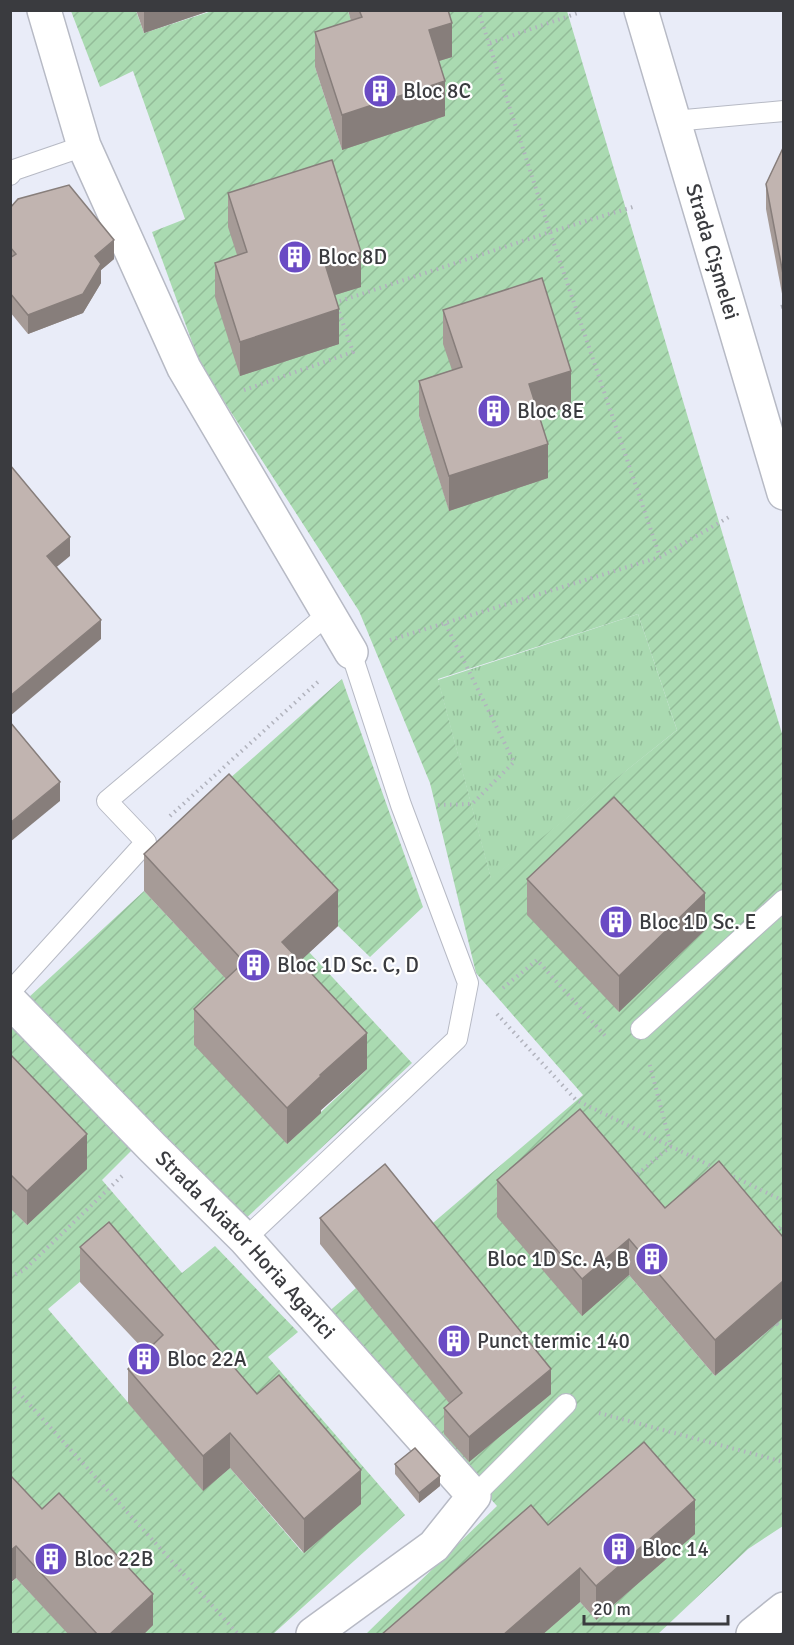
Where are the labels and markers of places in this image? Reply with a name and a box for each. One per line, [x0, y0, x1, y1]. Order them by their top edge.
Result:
building icon: Bloc 8C [362, 73, 398, 109]
place label: Bloc 8C [403, 78, 471, 104]
building icon: Bloc 8D [277, 239, 313, 275]
place label: Bloc 8D [318, 244, 387, 270]
building icon: Bloc 8E [476, 393, 512, 429]
place label: Bloc 8E [517, 398, 584, 424]
building icon: Bloc 1D Sc. E [598, 904, 634, 940]
place label: Bloc 1D Sc. E [639, 909, 756, 935]
building icon: Bloc 1D Sc. C, D [236, 947, 272, 983]
place label: Bloc 1D Sc. C, D [277, 952, 419, 978]
building icon: Bloc 1D Sc. A, B [634, 1241, 670, 1277]
place label: Bloc 1D Sc. A, B [487, 1246, 629, 1272]
building icon: Punct termic 140 [436, 1323, 472, 1359]
place label: Punct termic 140 [477, 1328, 630, 1354]
building icon: Bloc 22A [126, 1341, 162, 1377]
place label: Bloc 22A [167, 1346, 247, 1372]
building icon: Bloc 14 [601, 1531, 637, 1567]
place label: Bloc 14 [642, 1536, 709, 1562]
building icon: Bloc 22B [33, 1541, 69, 1577]
place label: Bloc 22B [74, 1546, 154, 1572]

